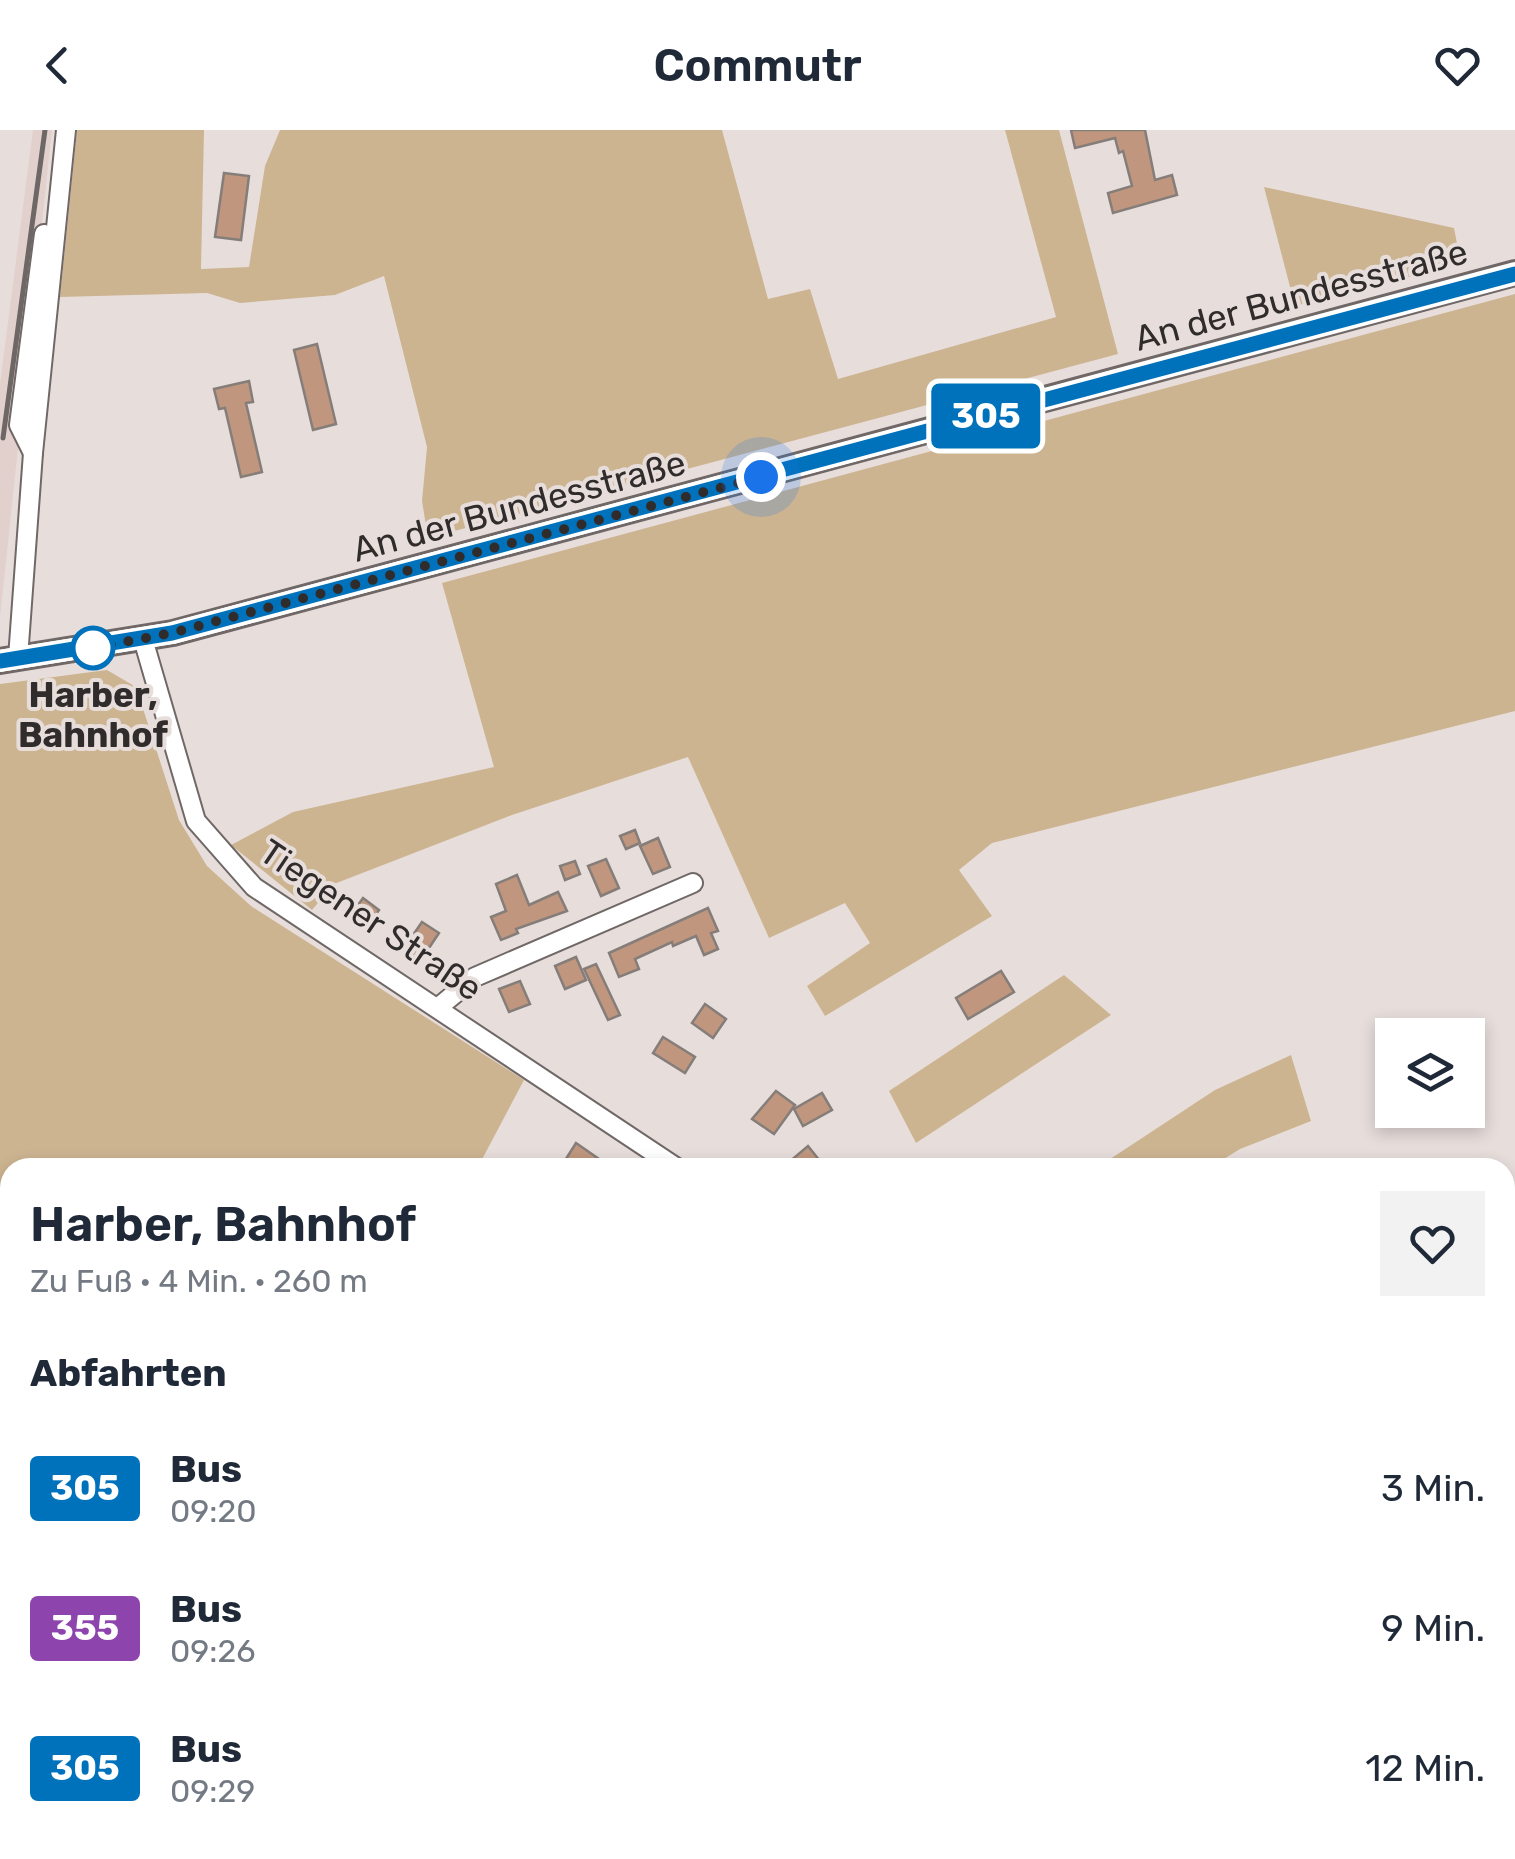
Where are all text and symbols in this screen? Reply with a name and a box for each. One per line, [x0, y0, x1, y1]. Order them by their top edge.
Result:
icon: back [30, 38, 85, 93]
icon: heart [1430, 38, 1485, 93]
text: Commutr [653, 39, 862, 92]
street label: An der Bundesstraße [1130, 230, 1472, 360]
line badge: 305 [928, 384, 1044, 448]
text: 305 [951, 395, 1021, 437]
street label: An der Bundesstraße [348, 441, 690, 571]
your location [736, 452, 786, 502]
marker: Harber, Bahnhof [72, 627, 114, 669]
place label: Harber, Bahnhof [18, 674, 168, 756]
street label: Tiegener Straße [252, 830, 490, 1010]
map controls [1375, 1018, 1485, 1128]
button: layers [1375, 1018, 1485, 1128]
button: heart [1380, 1191, 1485, 1296]
text: Harber, Bahnhof [30, 1196, 416, 1253]
text: Zu Fuß · 4 Min. · 260 m [30, 1262, 368, 1300]
text: Abfahrten [30, 1350, 227, 1396]
text: Bus [170, 1446, 242, 1492]
text: 3 Min. [1381, 1465, 1485, 1511]
text: 305 [50, 1467, 120, 1509]
text: 09:20 [170, 1492, 257, 1530]
text: Bus [170, 1586, 242, 1632]
text: 9 Min. [1381, 1605, 1485, 1651]
text: 355 [51, 1607, 119, 1649]
text: 09:26 [170, 1632, 256, 1670]
text: Bus [170, 1726, 242, 1772]
text: 12 Min. [1365, 1745, 1485, 1791]
text: 305 [50, 1747, 120, 1789]
text: 09:29 [170, 1772, 255, 1810]

